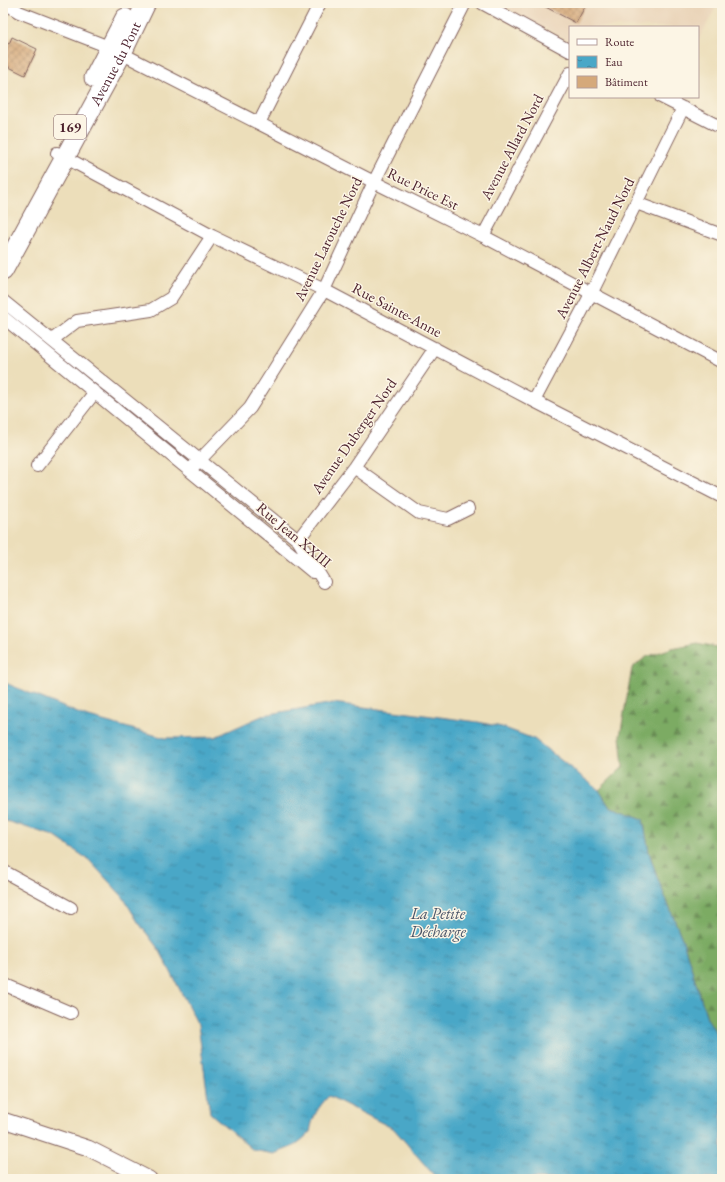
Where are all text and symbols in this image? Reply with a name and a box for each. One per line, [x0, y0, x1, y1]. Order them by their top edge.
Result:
street label: Avenue du Pont [85, 18, 145, 110]
legend [569, 26, 699, 98]
text: Route [605, 34, 635, 50]
text: Eau [605, 54, 623, 70]
text: Bâtiment [605, 74, 648, 90]
street label: Avenue Allard Nord [475, 90, 548, 204]
road number: 169 [54, 115, 86, 139]
street label: Rue Price Est [384, 163, 462, 214]
street label: Avenue Larouche Nord [289, 173, 366, 305]
street label: Avenue Albert-Naud Nord [550, 174, 639, 322]
street label: Rue Sainte-Anne [349, 278, 445, 341]
street label: Avenue Duberger Nord [306, 374, 401, 498]
street label: Rue Jean XXIII [253, 498, 336, 571]
water label: La Petite Décharge [409, 903, 466, 942]

